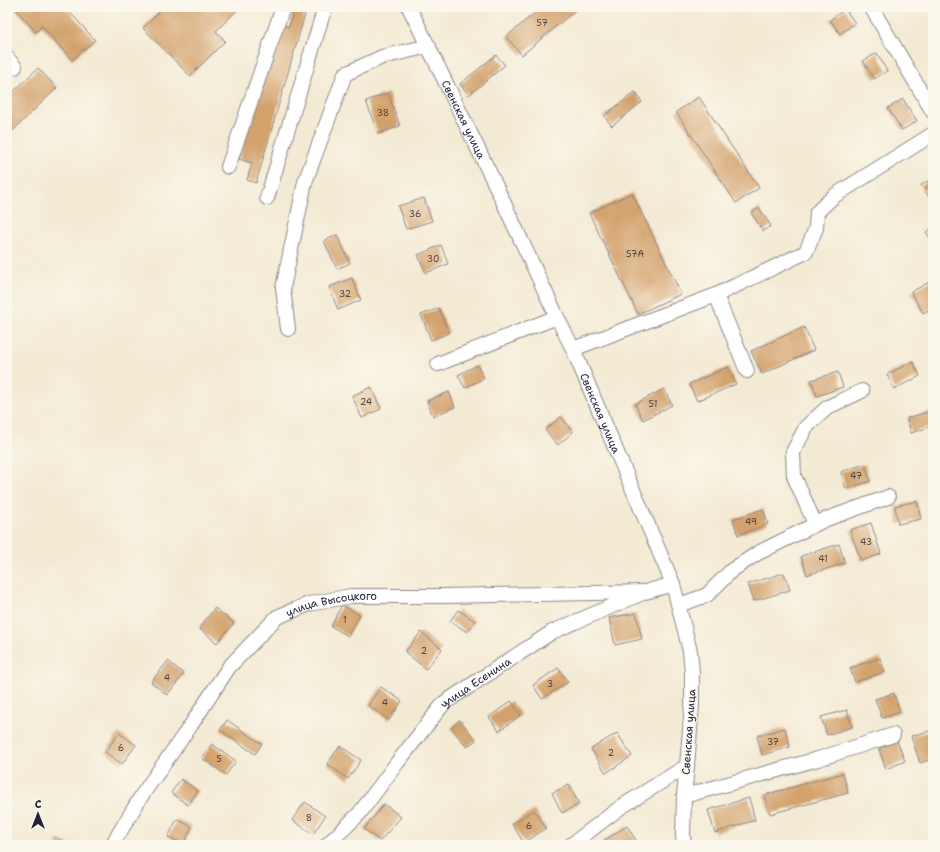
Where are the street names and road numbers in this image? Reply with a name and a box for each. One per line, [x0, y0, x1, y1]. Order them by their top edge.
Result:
street label: Свенская улица [438, 77, 489, 162]
street label: Свенская улица [577, 371, 624, 456]
street label: улица Высоцкого [283, 588, 377, 620]
street label: улица Есенина [436, 653, 514, 710]
street label: Свенская улица [679, 688, 699, 775]

